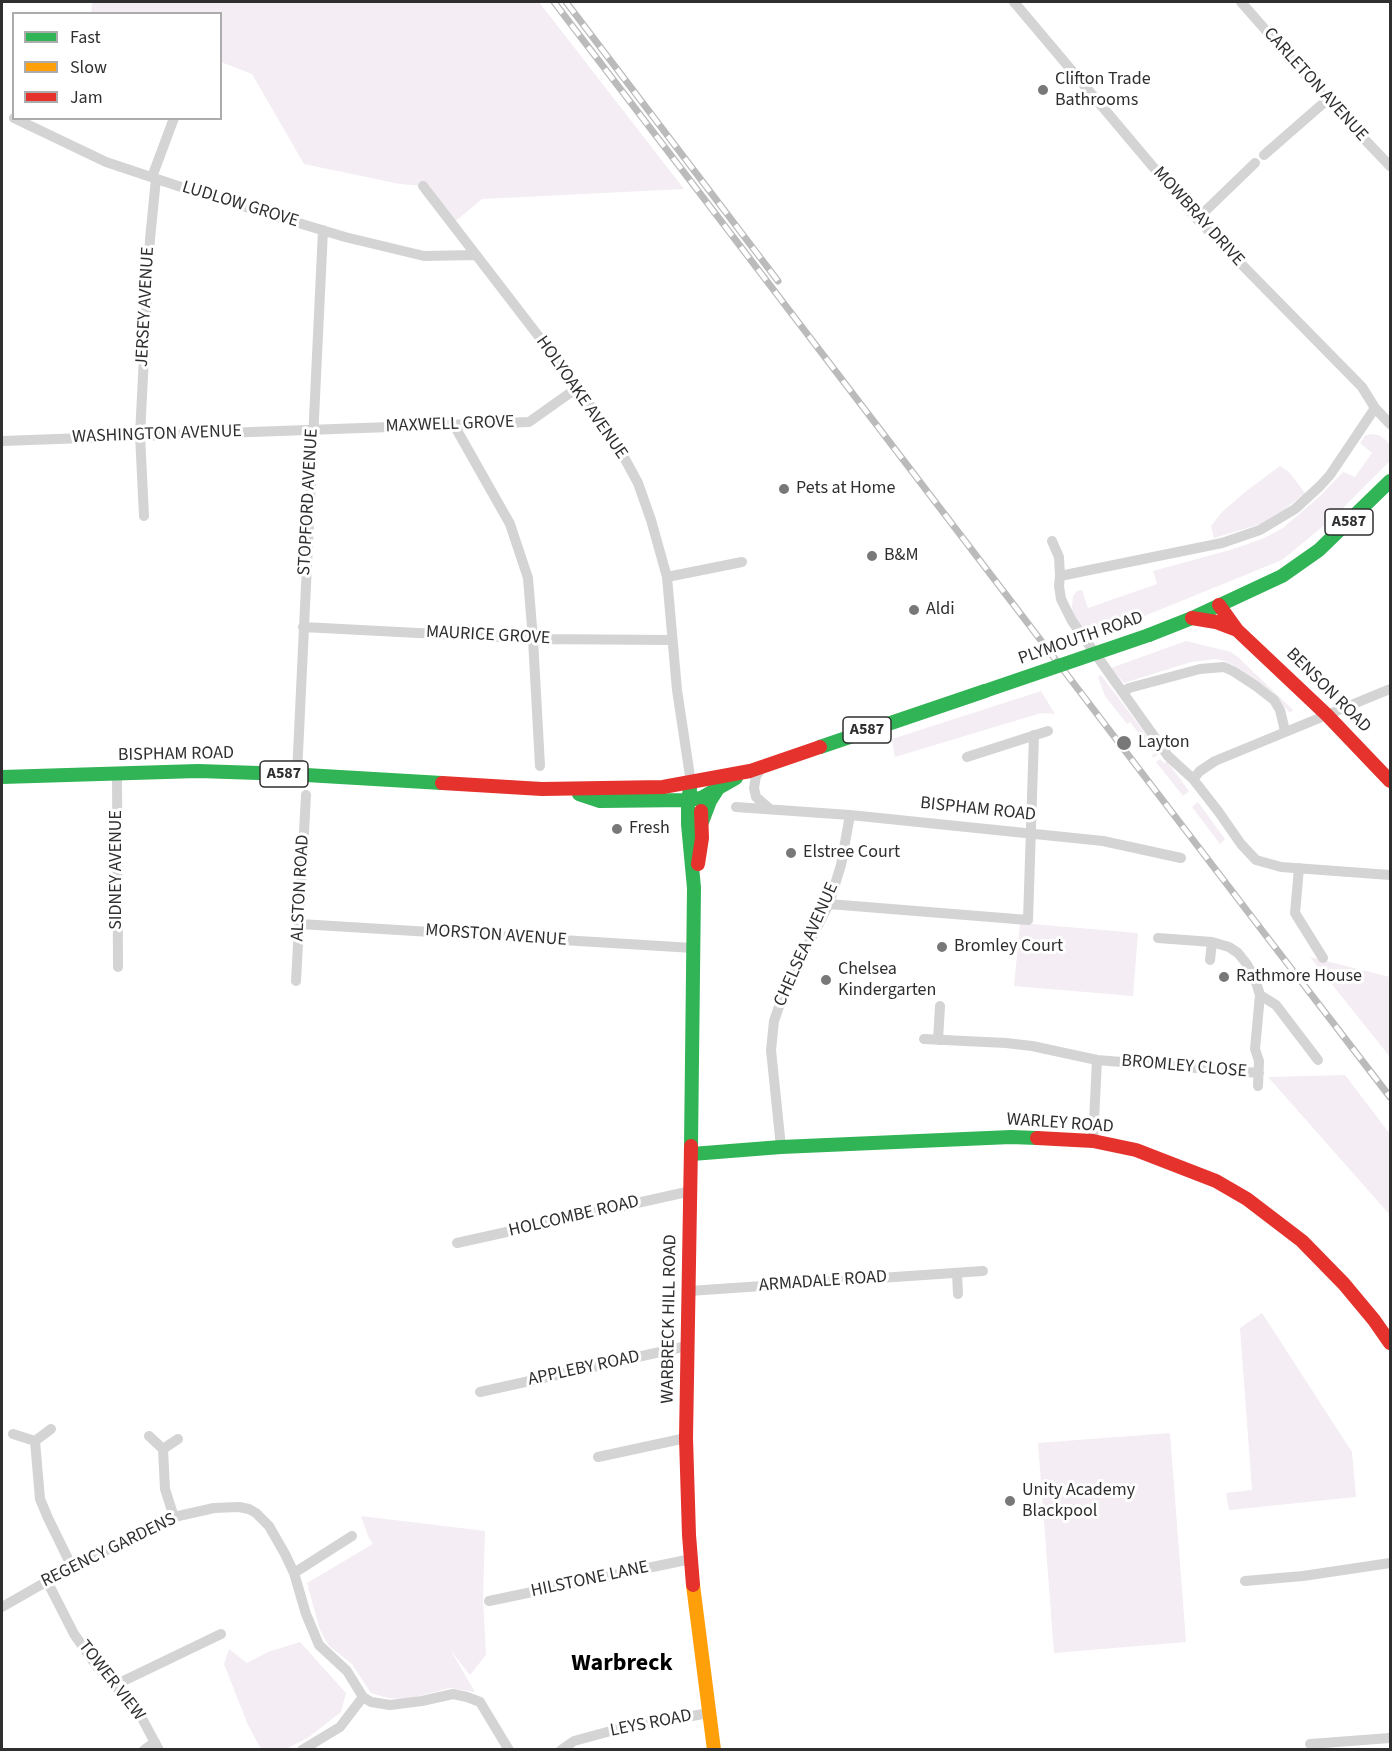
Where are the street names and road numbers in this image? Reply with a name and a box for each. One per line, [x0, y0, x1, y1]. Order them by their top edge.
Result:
street label: CARLETON AVENUE [1258, 24, 1372, 146]
street label: MOWBRAY DRIVE [1148, 163, 1248, 271]
street label: LUDLOW GROVE [179, 177, 301, 233]
street label: JERSEY AVENUE [132, 246, 160, 368]
street label: HOLYOAKE AVENUE [530, 332, 632, 464]
street label: MAXWELL GROVE [385, 412, 515, 438]
street label: WASHINGTON AVENUE [72, 421, 242, 449]
street label: STOPFORD AVENUE [294, 428, 324, 576]
road number: A587 [1325, 509, 1373, 535]
street label: PLYMOUTH ROAD [1016, 608, 1146, 670]
street label: MAURICE GROVE [425, 622, 551, 650]
street label: BENSON ROAD [1281, 644, 1375, 738]
road number: A587 [843, 717, 891, 743]
street label: BISPHAM ROAD [118, 743, 234, 767]
road number: A587 [260, 761, 308, 787]
street label: BISPHAM ROAD [919, 793, 1037, 827]
street label: SIDNEY AVENUE [106, 810, 128, 930]
street label: ALSTON ROAD [287, 834, 315, 942]
street label: CHELSEA AVENUE [770, 880, 844, 1010]
street label: MORSTON AVENUE [425, 920, 567, 952]
street label: BROMLEY CLOSE [1120, 1051, 1248, 1083]
street label: WARLEY ROAD [1006, 1109, 1114, 1139]
street label: HOLCOMBE ROAD [507, 1191, 641, 1243]
street label: WARBRECK HILL ROAD [658, 1234, 682, 1404]
street label: ARMADALE ROAD [758, 1267, 888, 1297]
street label: APPLEBY ROAD [526, 1347, 642, 1391]
street label: REGENCY GARDENS [38, 1509, 180, 1593]
street label: HILSTONE LANE [529, 1557, 651, 1603]
street label: TOWER VIEW [73, 1636, 149, 1726]
street label: LEYS ROAD [608, 1706, 694, 1742]

